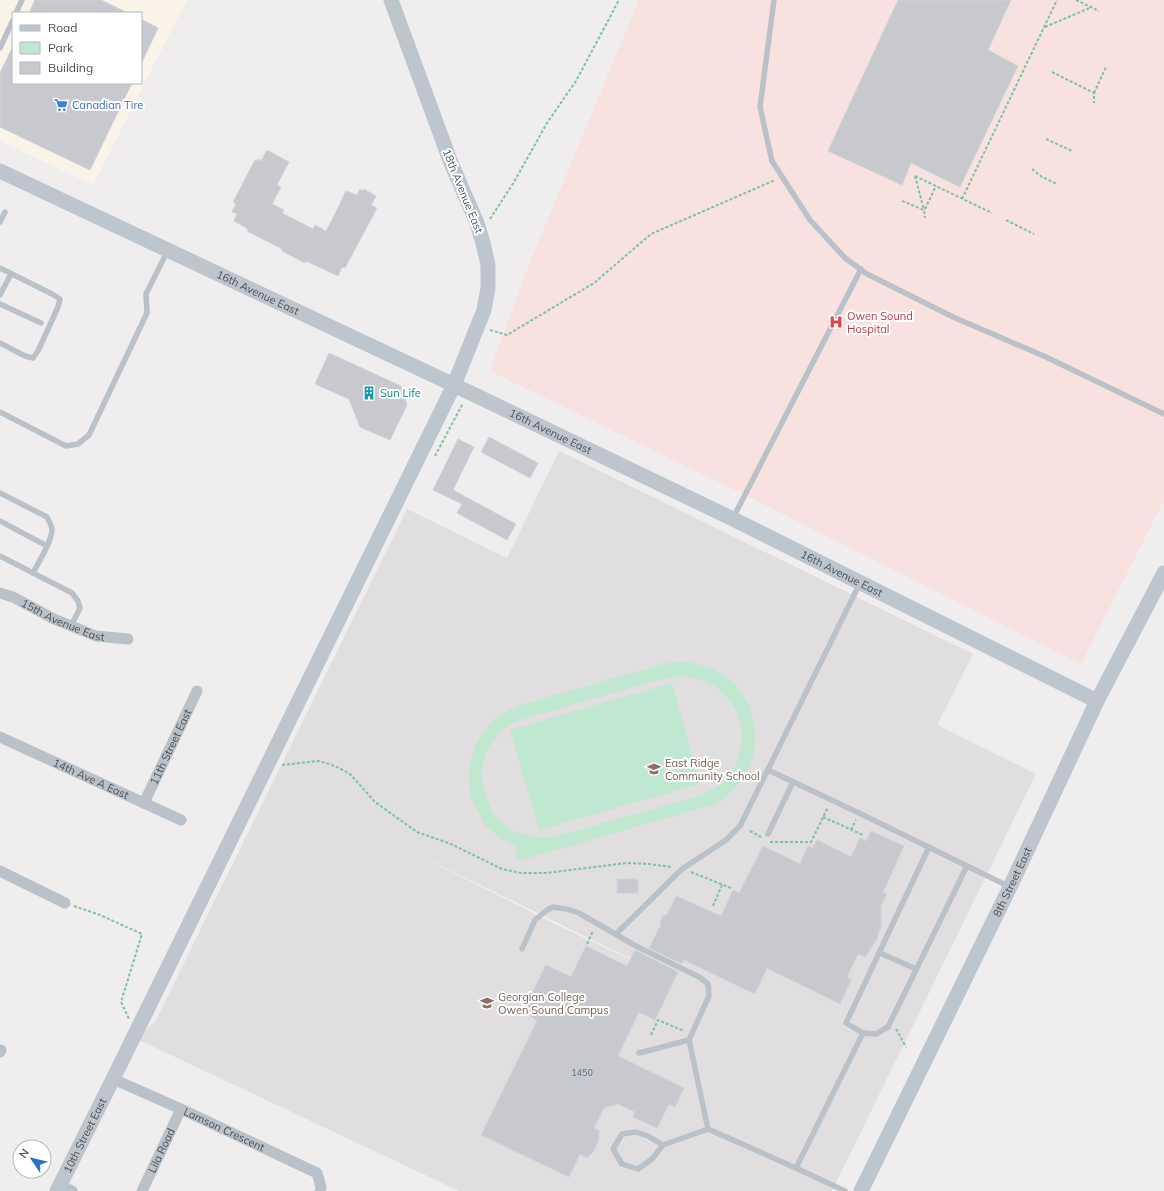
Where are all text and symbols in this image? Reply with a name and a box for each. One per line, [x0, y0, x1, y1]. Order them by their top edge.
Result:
legend [12, 12, 142, 84]
text: Road [48, 20, 77, 35]
text: Park [48, 40, 74, 55]
text: Building [48, 60, 93, 75]
supermarket icon: Canadian Tire [53, 97, 69, 113]
place label: Canadian Tire [72, 98, 143, 112]
street label: 18th Avenue East [440, 147, 486, 235]
street label: 16th Avenue East [214, 267, 302, 318]
place label: Owen Sound Hospital [847, 309, 913, 336]
hospital icon: Owen Sound Hospital [828, 314, 844, 330]
building icon: Sun Life [361, 385, 377, 401]
place label: Sun Life [380, 386, 421, 400]
street label: 16th Avenue East [507, 406, 594, 457]
street label: 16th Avenue East [798, 547, 885, 600]
street label: 15th Avenue East [19, 596, 105, 644]
street label: 11th Street East [147, 707, 194, 787]
street label: 14th Ave A East [51, 755, 131, 802]
place label: East Ridge Community School [665, 756, 760, 783]
school or university icon: East Ridge Community School [646, 761, 662, 777]
street label: 8th Street East [990, 845, 1035, 919]
place label: Georgian College Owen Sound Campus [498, 990, 609, 1017]
school or university icon: Georgian College Owen Sound Campus [479, 995, 495, 1011]
house number: 1450 [571, 1067, 593, 1078]
street label: 10th Street East [60, 1096, 109, 1175]
street label: Lamson Crescent [181, 1104, 267, 1154]
street label: Lila Road [145, 1126, 178, 1175]
north arrow [12, 1139, 52, 1179]
text: N [16, 1146, 32, 1161]

